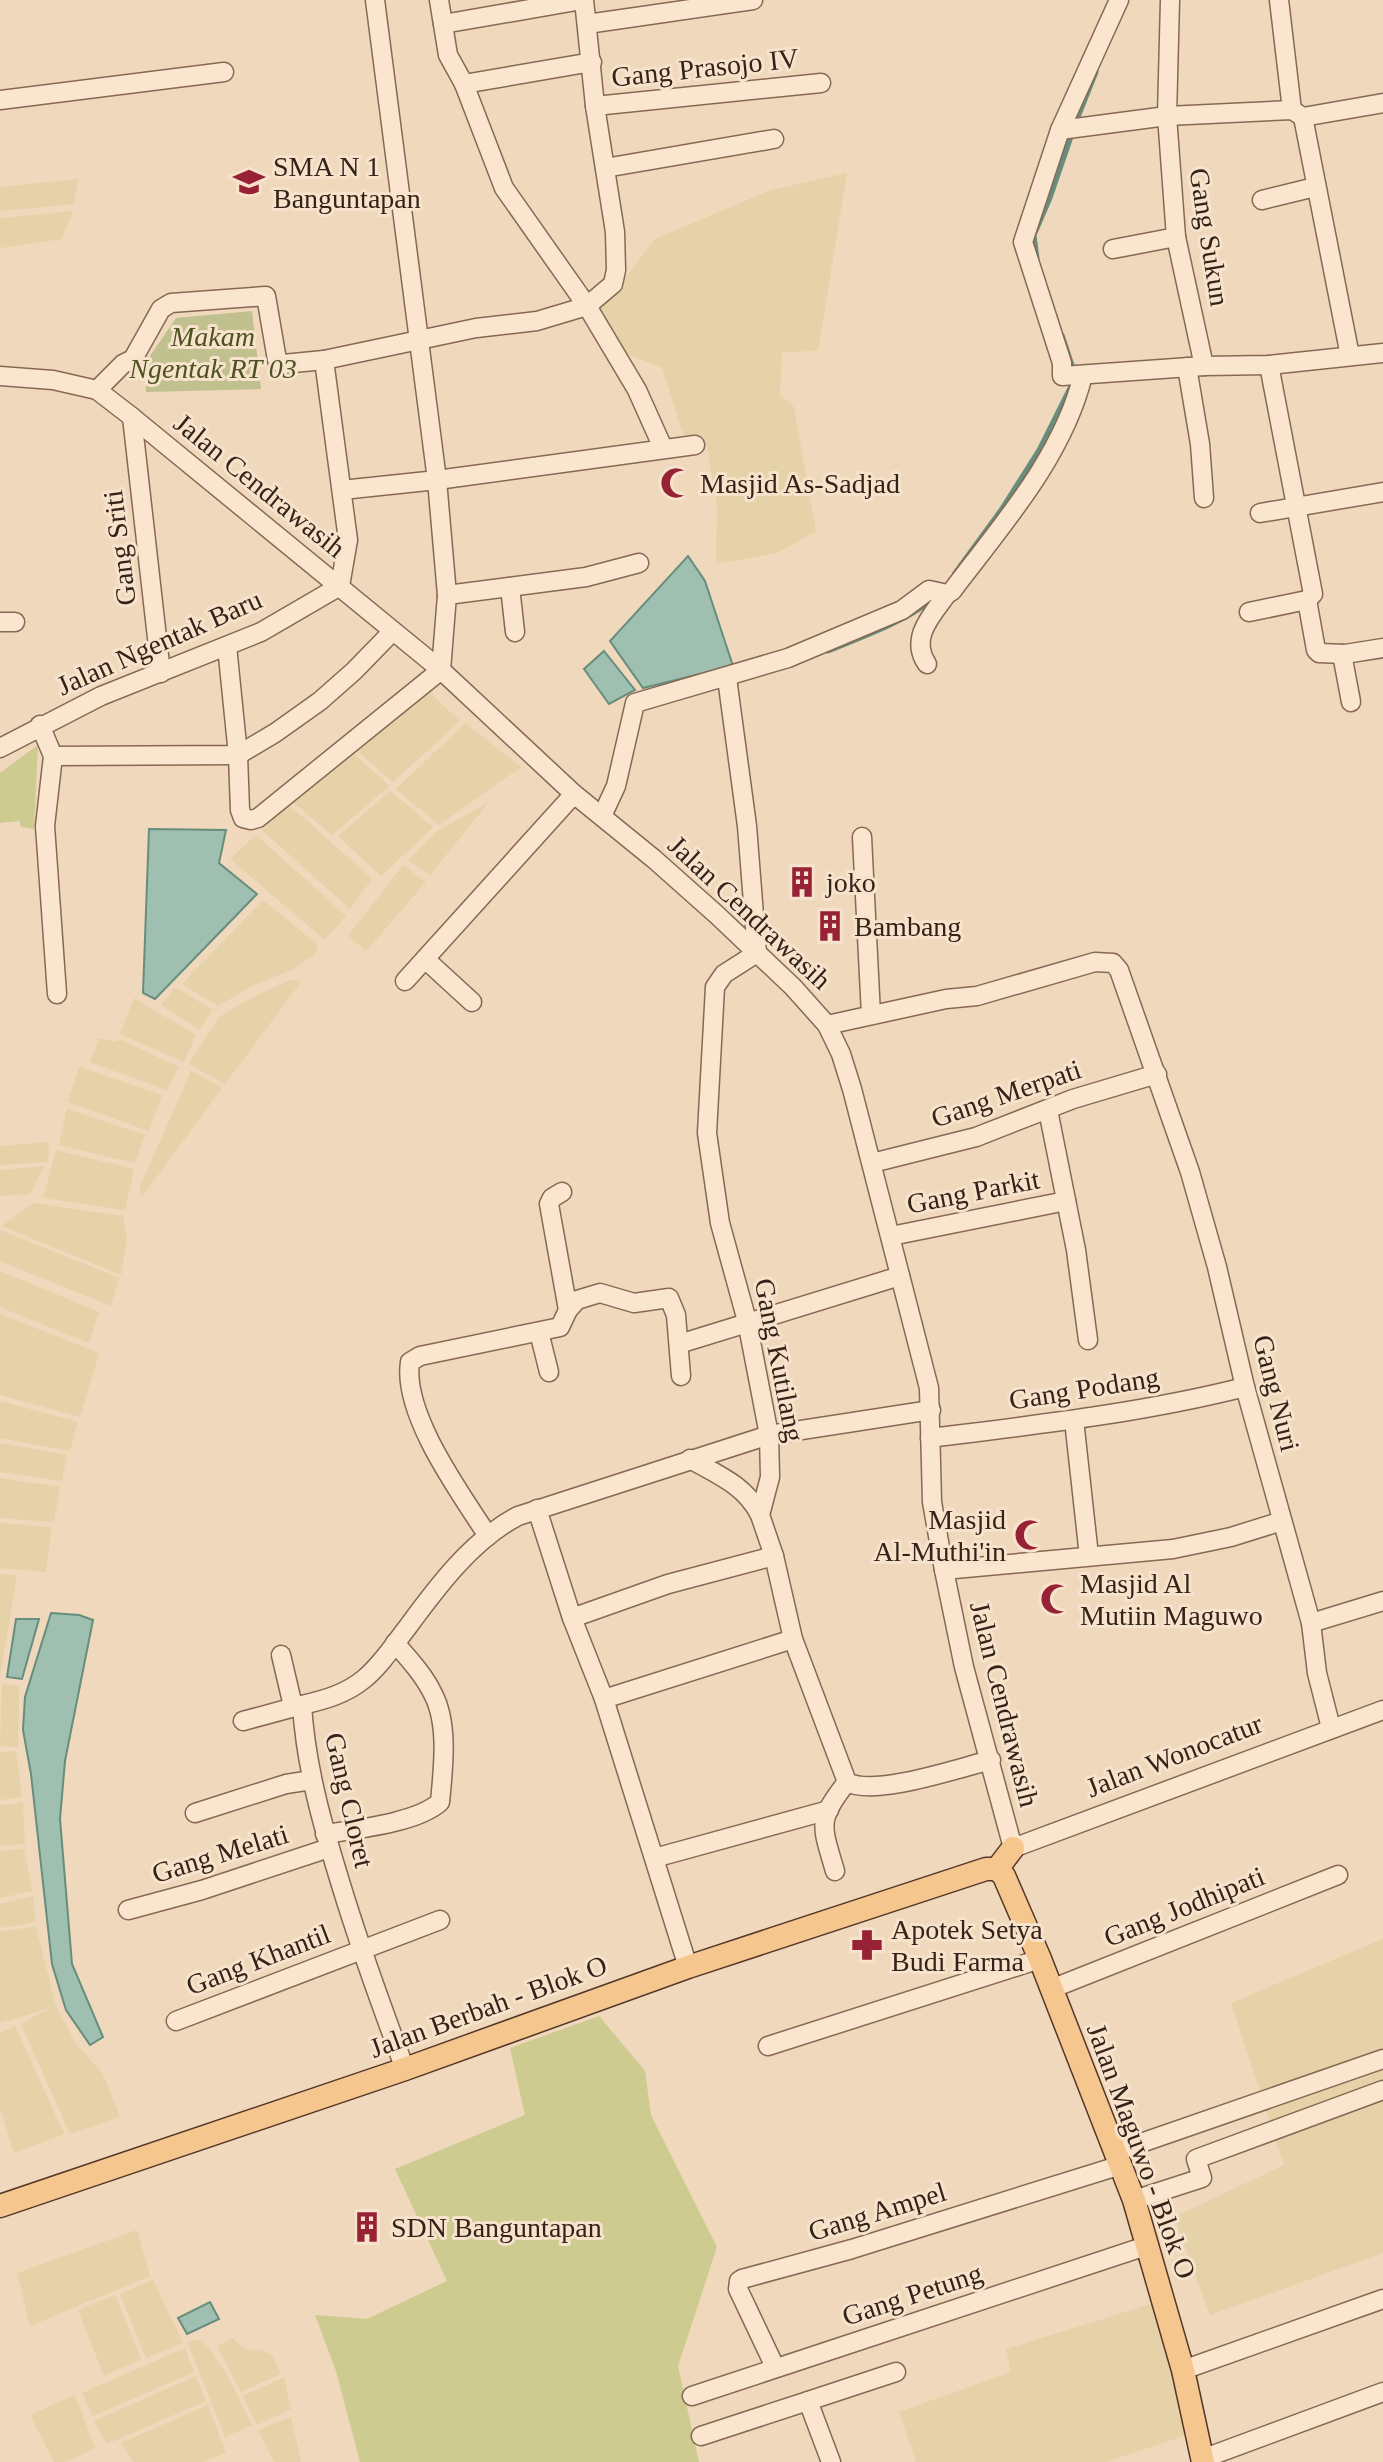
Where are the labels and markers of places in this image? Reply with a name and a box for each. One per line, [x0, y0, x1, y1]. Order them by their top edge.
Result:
place label: SMA N 1 Banguntapan [273, 151, 421, 214]
school or university icon: SMA N 1 Banguntapan [232, 165, 266, 199]
mosque icon: Masjid As-Sadjad [659, 466, 693, 500]
place label: Masjid As-Sadjad [700, 468, 900, 499]
building icon: joko [785, 865, 819, 899]
place label: joko [825, 867, 876, 898]
building icon: Bambang [813, 909, 847, 943]
place label: Bambang [854, 911, 961, 942]
place label: Masjid Al-Muthi'in [873, 1504, 1006, 1567]
mosque icon: Masjid Al-Muthi'in [1013, 1518, 1047, 1552]
place label: Masjid Al Mutiin Maguwo [1080, 1568, 1263, 1631]
mosque icon: Masjid Al Mutiin Maguwo [1039, 1582, 1073, 1616]
place label: Apotek Setya Budi Farma [891, 1914, 1043, 1977]
pharmacy icon: Apotek Setya Budi Farma [850, 1928, 884, 1962]
building icon: SDN Banguntapan [350, 2210, 384, 2244]
place label: SDN Banguntapan [391, 2212, 602, 2243]

